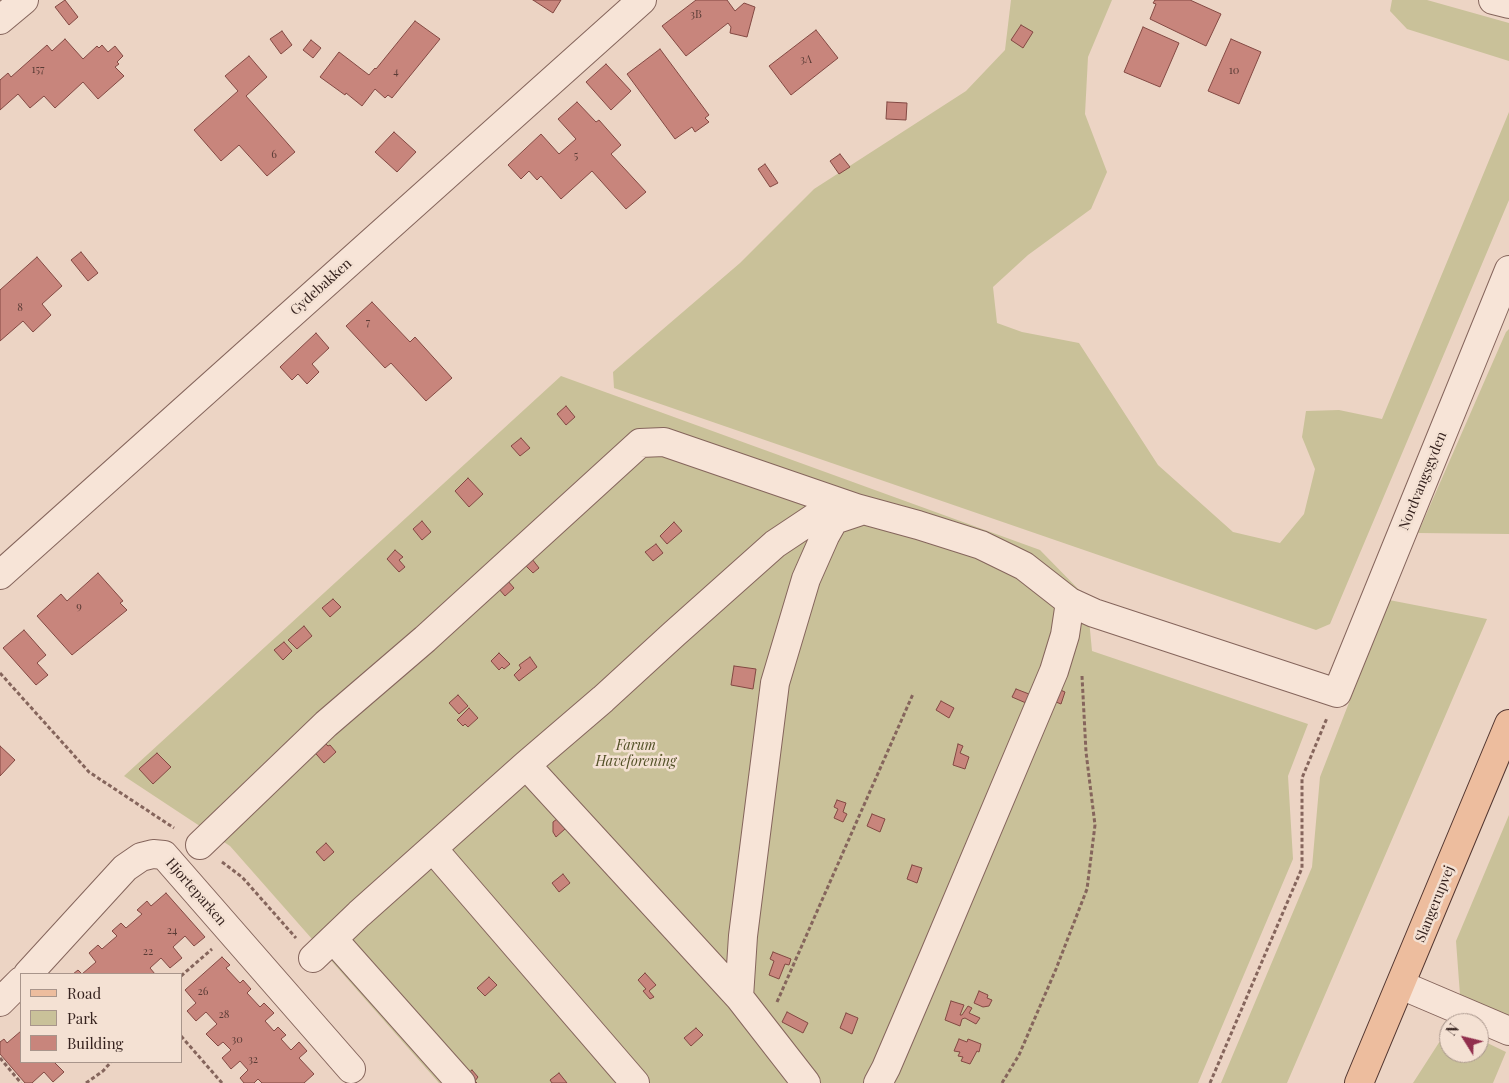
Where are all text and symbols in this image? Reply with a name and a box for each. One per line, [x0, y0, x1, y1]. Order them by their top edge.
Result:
house number: 3B [690, 8, 702, 22]
house number: 3A [800, 53, 812, 67]
house number: 157 [32, 63, 44, 77]
house number: 10 [1229, 64, 1239, 78]
house number: 4 [393, 65, 399, 79]
house number: 6 [271, 148, 277, 162]
house number: 5 [574, 149, 578, 163]
street label: Gydebakken [287, 255, 355, 319]
house number: 8 [17, 301, 23, 315]
house number: 7 [366, 316, 370, 330]
street label: Nordvangsgyden [1396, 429, 1450, 533]
house number: 9 [76, 600, 82, 614]
park label: Farum Haveforening [596, 738, 676, 770]
street label: Hjorteparken [162, 855, 230, 929]
street label: Slangerupvej [1412, 863, 1458, 945]
house number: 24 [167, 924, 177, 938]
house number: 22 [143, 945, 153, 959]
legend [20, 973, 182, 1063]
text: Road [67, 983, 101, 1003]
house number: 26 [198, 985, 208, 999]
text: Park [67, 1008, 98, 1028]
house number: 28 [219, 1008, 229, 1022]
north arrow [1439, 1013, 1489, 1063]
text: N [1442, 1020, 1463, 1039]
text: Building [67, 1033, 123, 1053]
house number: 30 [231, 1033, 243, 1047]
house number: 32 [248, 1053, 258, 1067]

